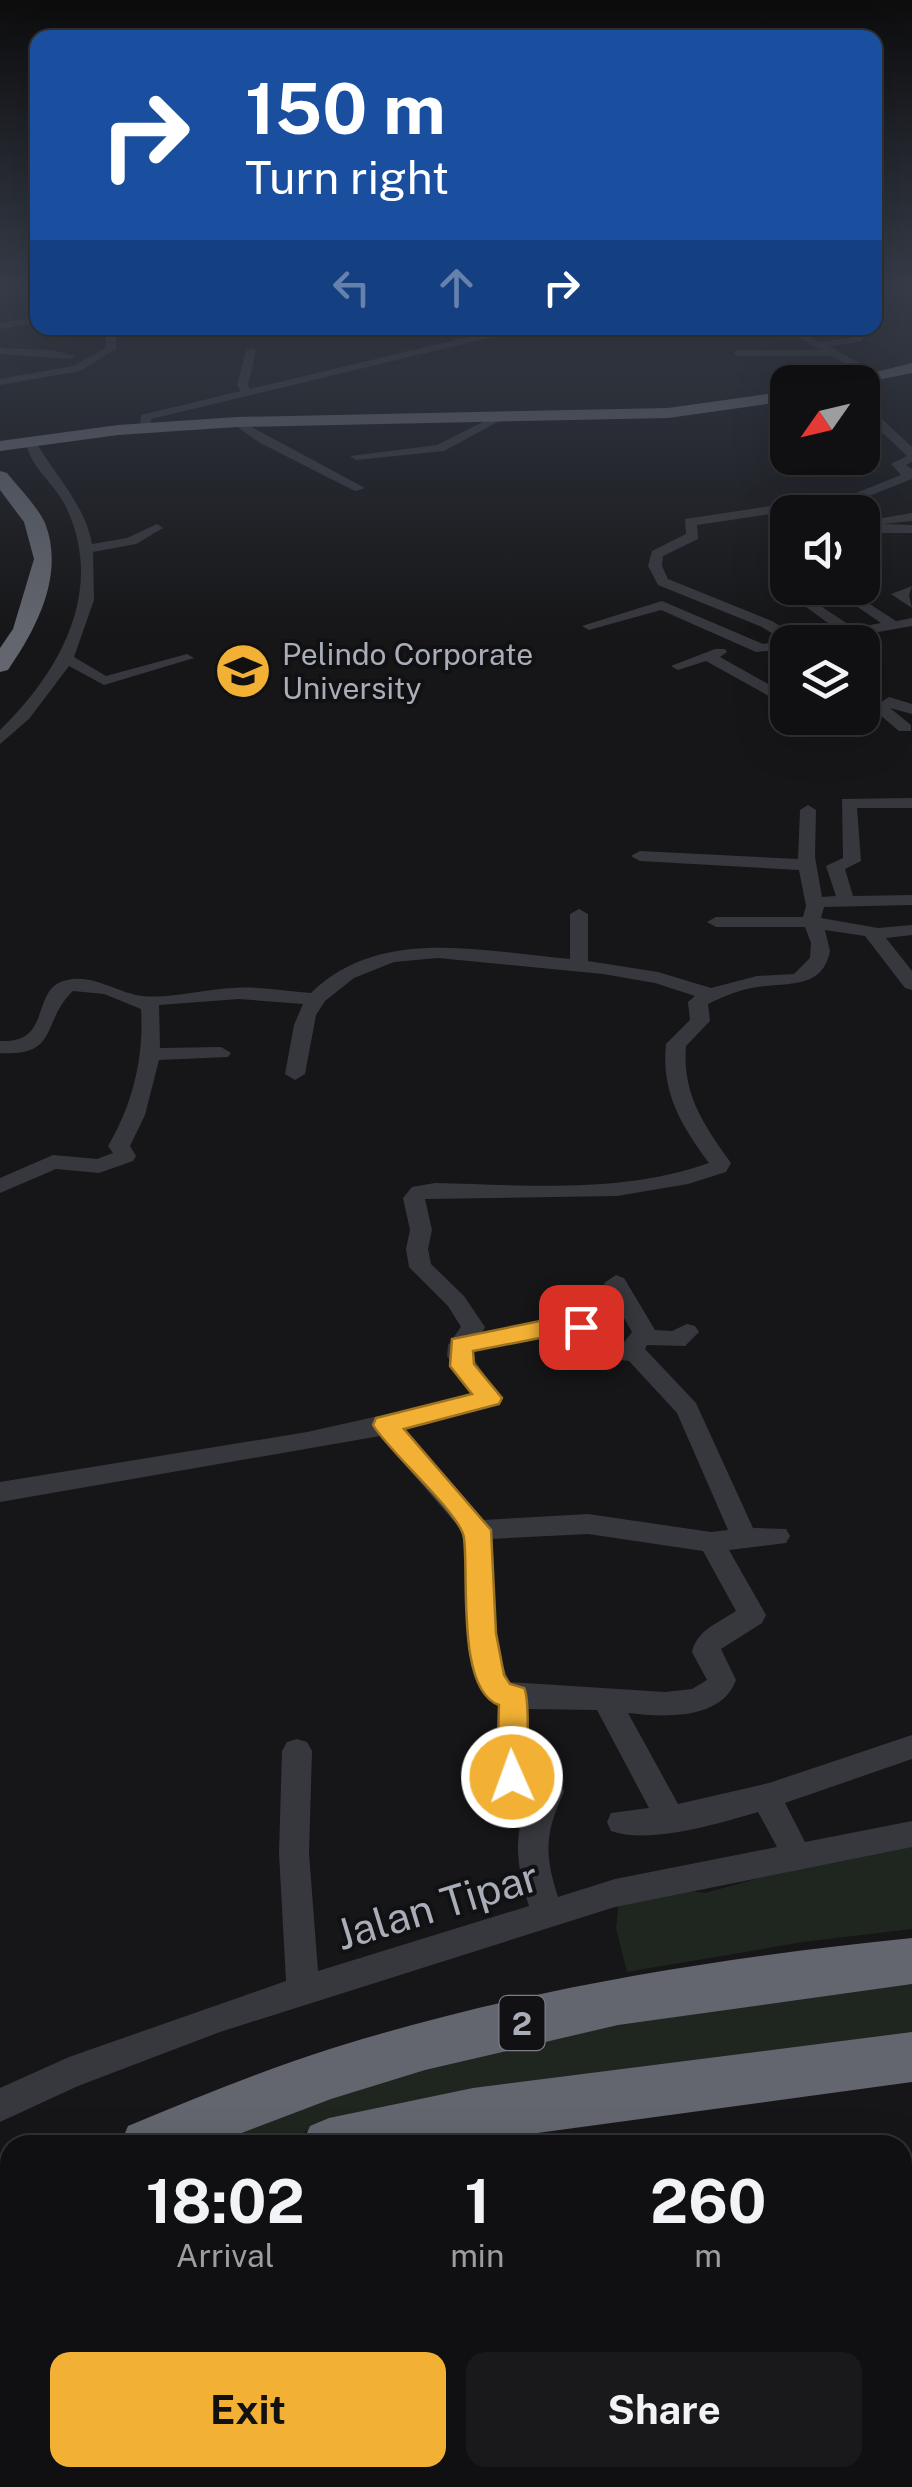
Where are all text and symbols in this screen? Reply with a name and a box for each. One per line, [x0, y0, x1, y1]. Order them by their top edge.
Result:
text: 150 m [245, 67, 446, 150]
icon: right [80, 70, 210, 200]
text: Turn right [245, 151, 449, 204]
icon: left [324, 260, 379, 315]
icon: ahead [429, 260, 484, 315]
icon: right [534, 260, 589, 315]
north arrow [770, 365, 880, 475]
map controls [770, 365, 880, 735]
button: sound [770, 495, 880, 605]
button: layers [770, 625, 880, 735]
place label: Pelindo Corporate University [282, 636, 533, 706]
school or university icon: Pelindo Corporate University [213, 641, 273, 701]
pin [539, 1285, 624, 1370]
icon: arrive [554, 1300, 609, 1355]
position arrow [460, 1725, 564, 1829]
street label: Jalan Tipar [330, 1851, 544, 1959]
road number: 2 [500, 1996, 544, 2050]
text: 18:02 [146, 2166, 305, 2237]
text: 1 [464, 2166, 490, 2237]
text: 260 [650, 2166, 766, 2237]
text: Arrival [176, 2237, 275, 2274]
text: min [450, 2237, 504, 2274]
text: m [694, 2237, 722, 2274]
button: Exit [50, 2352, 446, 2467]
button: Share [466, 2352, 862, 2467]

